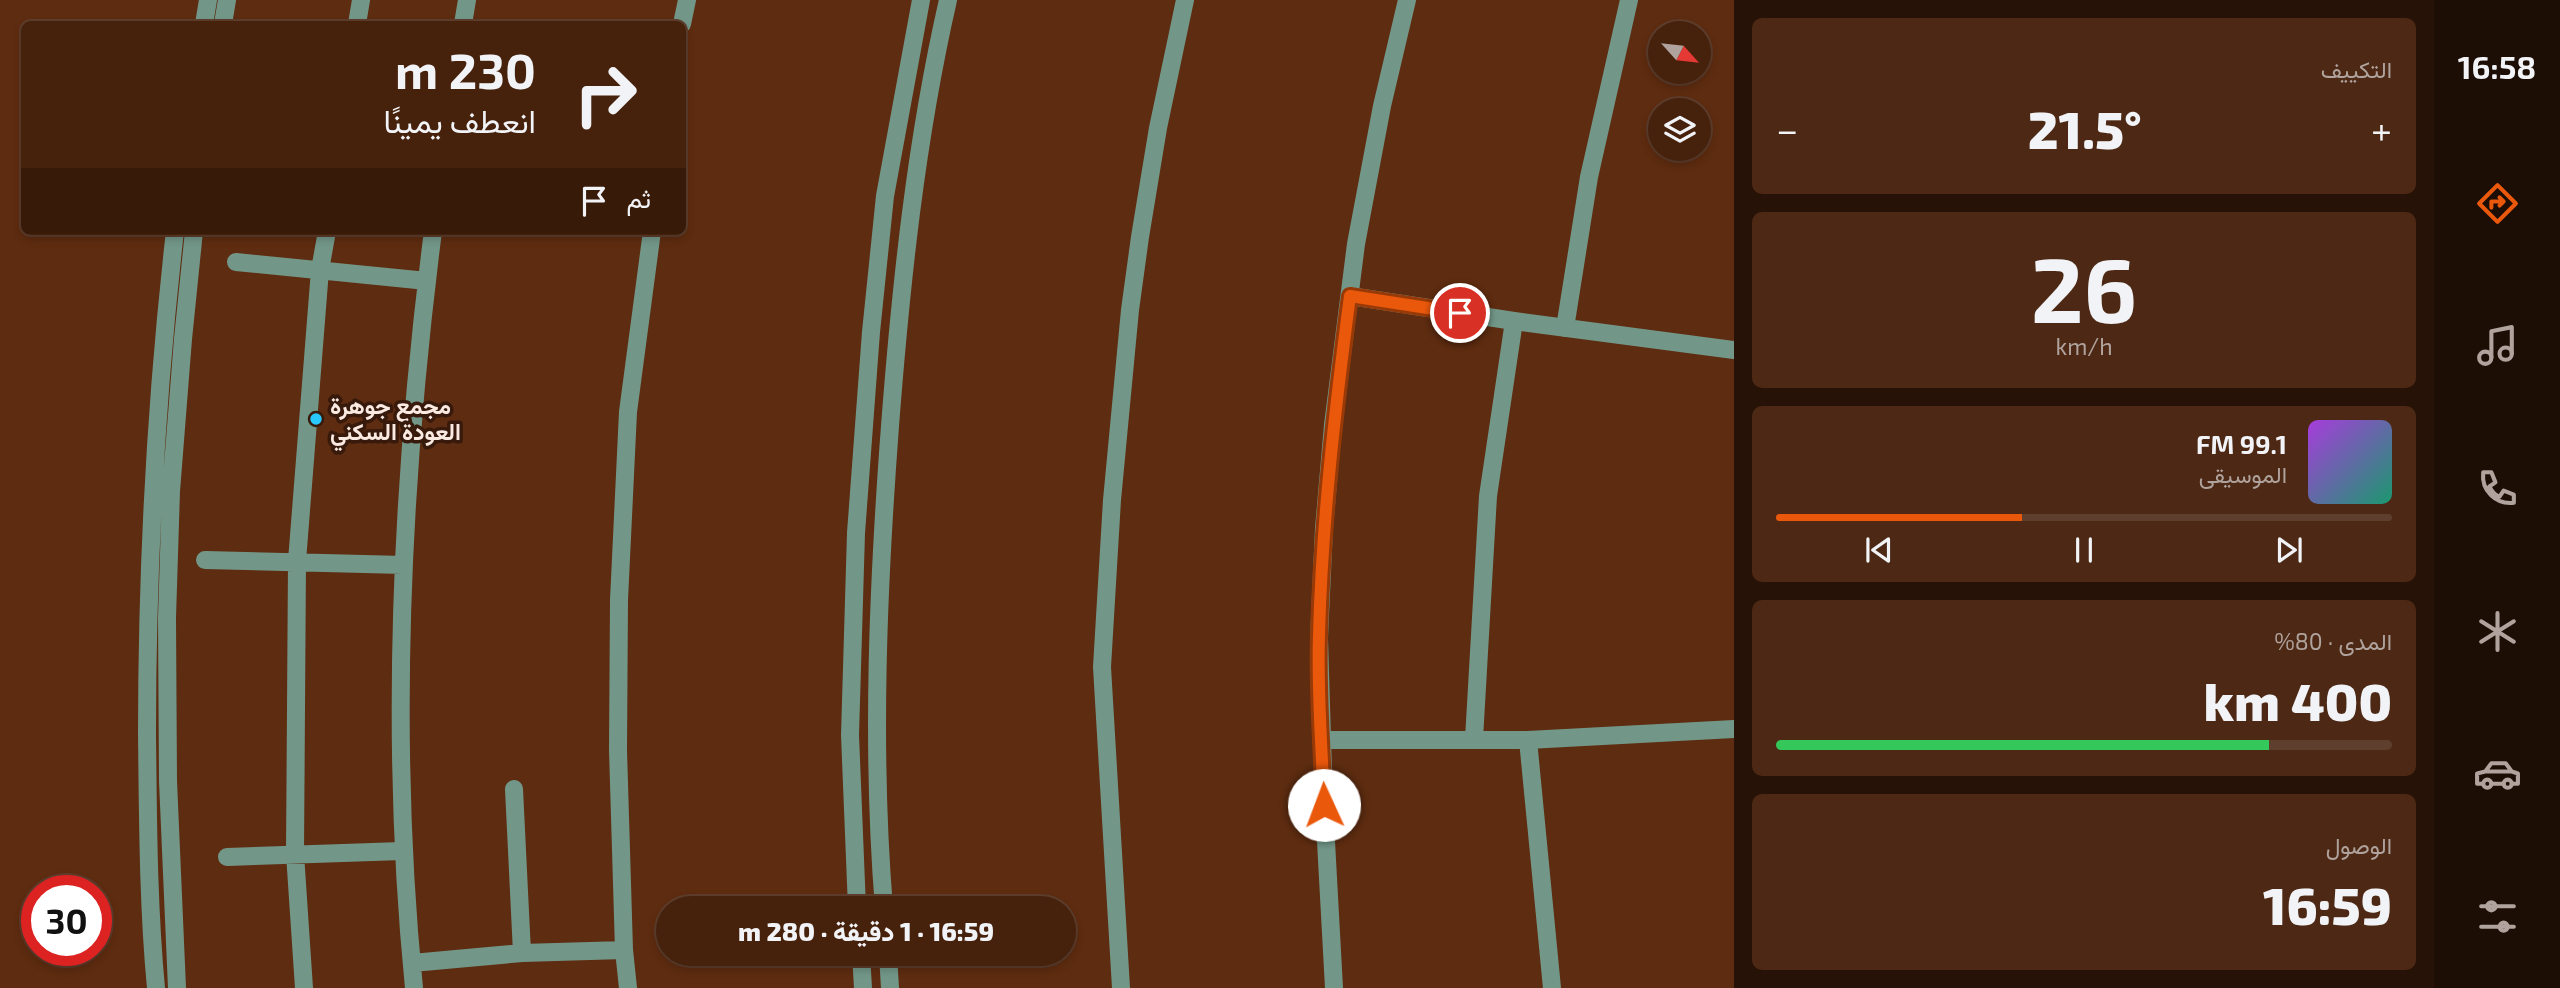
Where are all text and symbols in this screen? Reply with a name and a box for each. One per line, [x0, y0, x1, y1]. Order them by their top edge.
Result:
north arrow [1648, 21, 1712, 84]
map controls [1648, 21, 1711, 161]
text: 230 m [395, 40, 536, 99]
text: 16:58 [2458, 47, 2536, 85]
icon: right [560, 49, 651, 140]
text: التكييف [2321, 55, 2392, 83]
text: 21.5° [2028, 97, 2142, 159]
button: layers [1648, 98, 1711, 161]
text: انعطف يمينًا [384, 101, 536, 139]
text: − [1776, 106, 1798, 152]
text: + [2371, 106, 2392, 152]
icon: directions [2473, 179, 2522, 228]
icon: arrive [575, 182, 613, 220]
text: ثم [627, 182, 651, 213]
text: 26 [2031, 232, 2137, 341]
pin [1430, 283, 1490, 343]
icon: arrive [1441, 294, 1479, 332]
icon: music [2473, 321, 2522, 370]
text: km/h [2055, 332, 2113, 360]
place label: مجمع جوهرة العودة السكني [330, 391, 461, 452]
marker: مجمع جوهرة العودة السكني [308, 411, 324, 427]
text: 99.1 FM [2196, 428, 2287, 459]
text: الموسيقى [2199, 460, 2287, 488]
icon: phone [2473, 464, 2522, 513]
icon: previous [1860, 531, 1898, 569]
icon: pause [2065, 531, 2103, 569]
icon: next [2270, 531, 2308, 569]
icon: climate [2473, 607, 2522, 656]
text: المدى · 80% [2274, 627, 2392, 655]
text: 400 km [2204, 669, 2392, 731]
icon: car [2473, 749, 2522, 798]
position arrow [1287, 768, 1361, 842]
text: الوصول [2326, 831, 2392, 859]
text: 16:59 [2263, 873, 2392, 935]
speed limit sign: 30 [21, 875, 112, 966]
icon: filters [2473, 892, 2522, 941]
text: 16:59 · 1 دقيقة · 280 m [738, 915, 994, 946]

